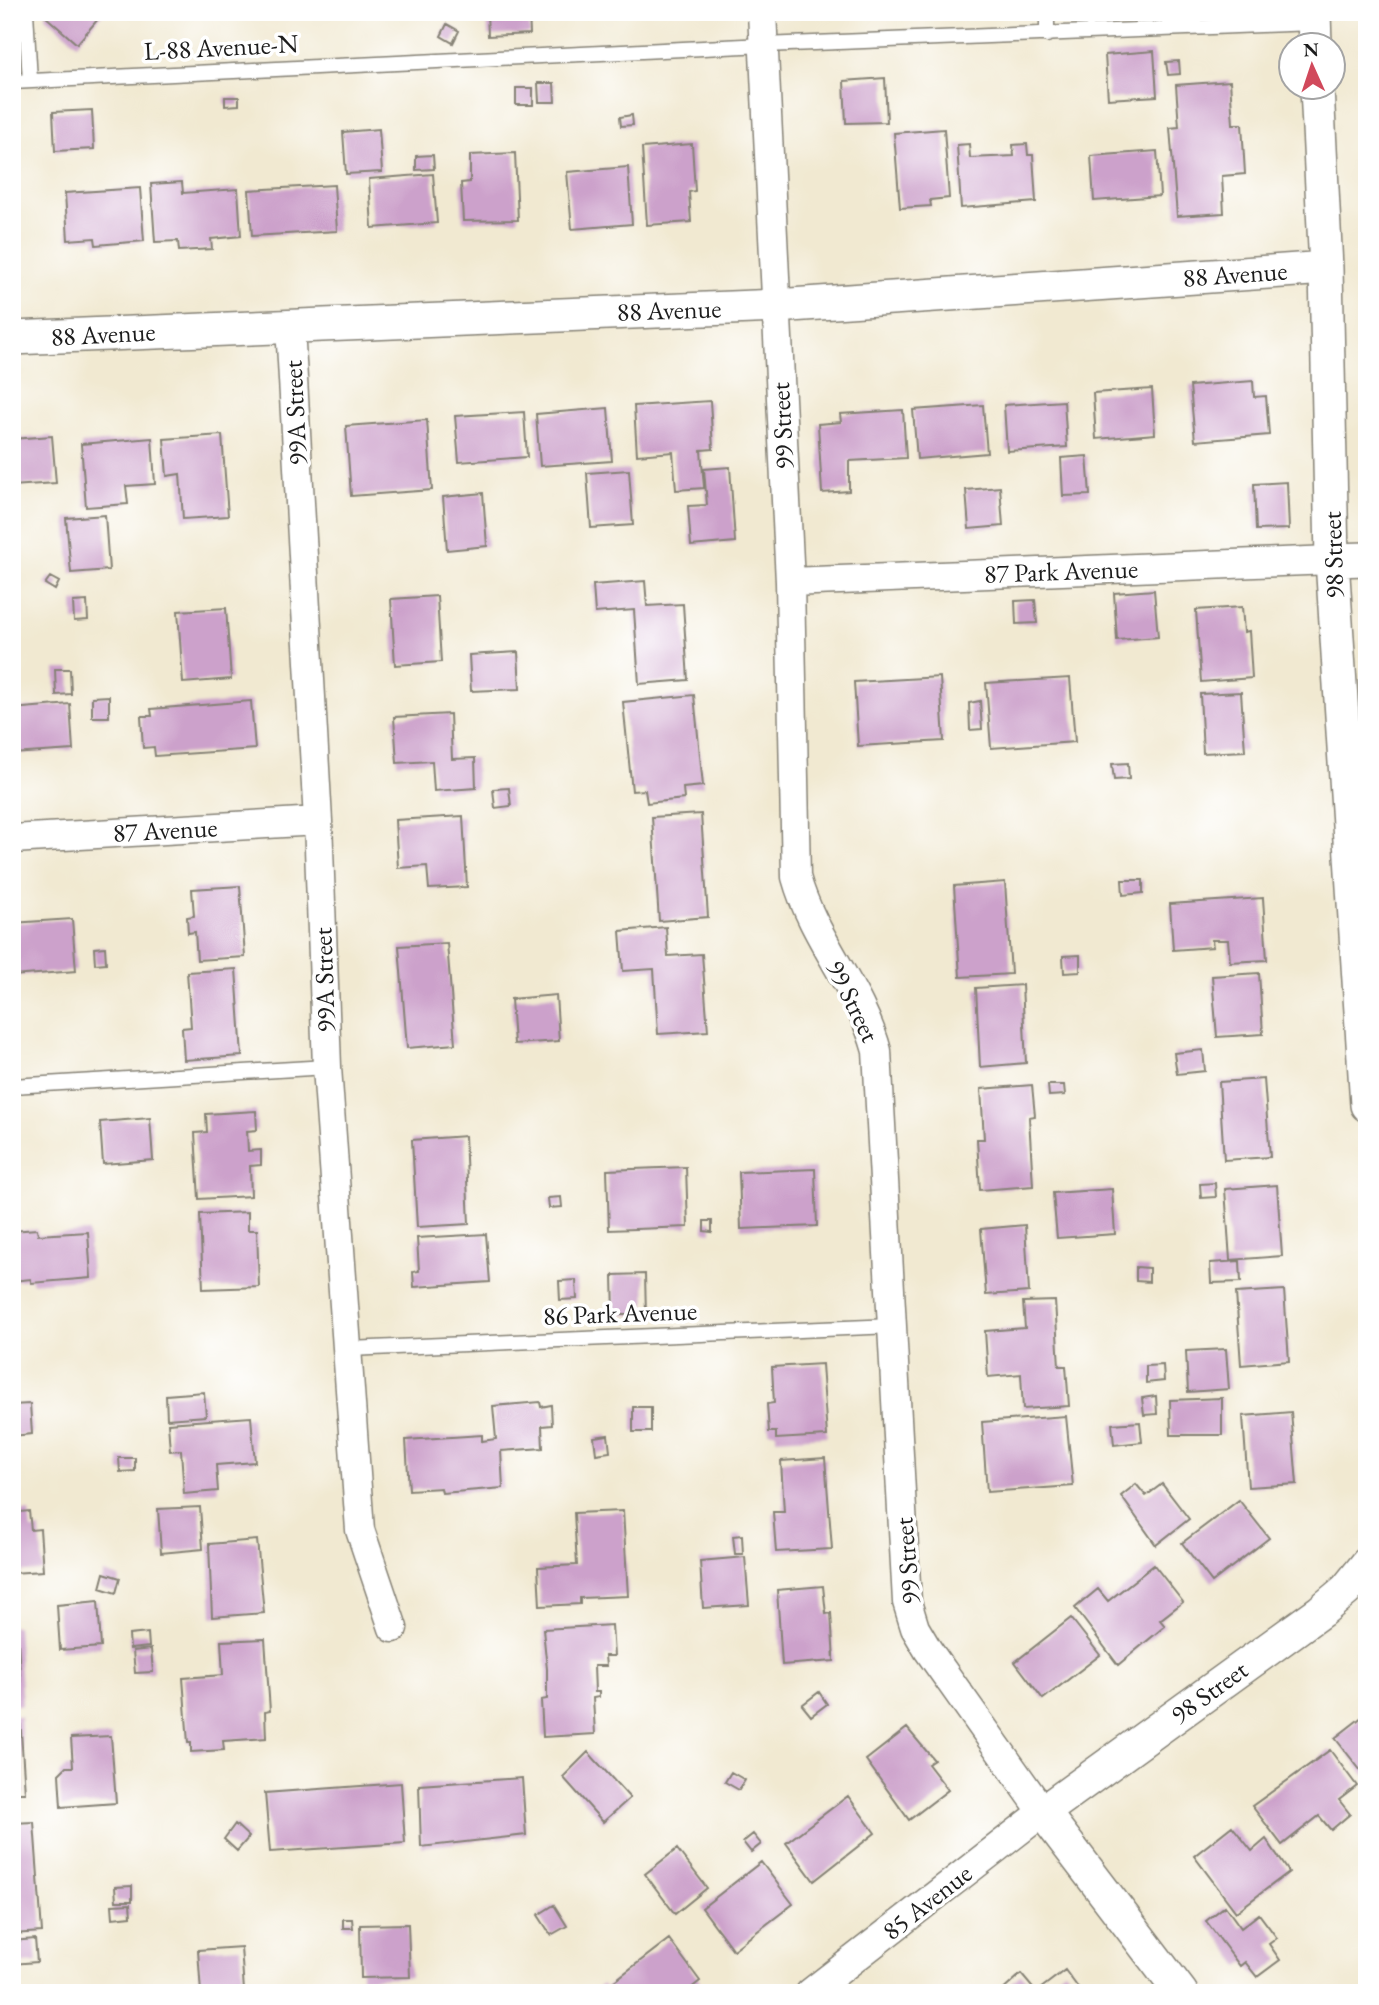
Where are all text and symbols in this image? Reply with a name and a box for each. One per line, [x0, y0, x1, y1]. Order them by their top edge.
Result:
street label: L-88 Avenue-N [143, 26, 300, 68]
north arrow [1278, 32, 1348, 102]
text: N [1303, 37, 1320, 62]
street label: 88 Avenue [1182, 253, 1288, 295]
street label: 88 Avenue [616, 291, 722, 329]
street label: 88 Avenue [50, 314, 156, 354]
street label: 99A Street [275, 360, 315, 466]
street label: 99 Street [763, 382, 801, 470]
street label: 98 Street [1314, 511, 1352, 599]
street label: 87 Park Avenue [983, 551, 1139, 591]
street label: 87 Avenue [112, 810, 218, 850]
street label: 99A Street [305, 927, 343, 1033]
street label: 99 Street [819, 954, 887, 1048]
street label: 86 Park Avenue [542, 1293, 698, 1333]
street label: 99 Street [886, 1516, 928, 1606]
street label: 98 Street [1164, 1653, 1254, 1731]
street label: 85 Avenue [875, 1856, 979, 1948]

